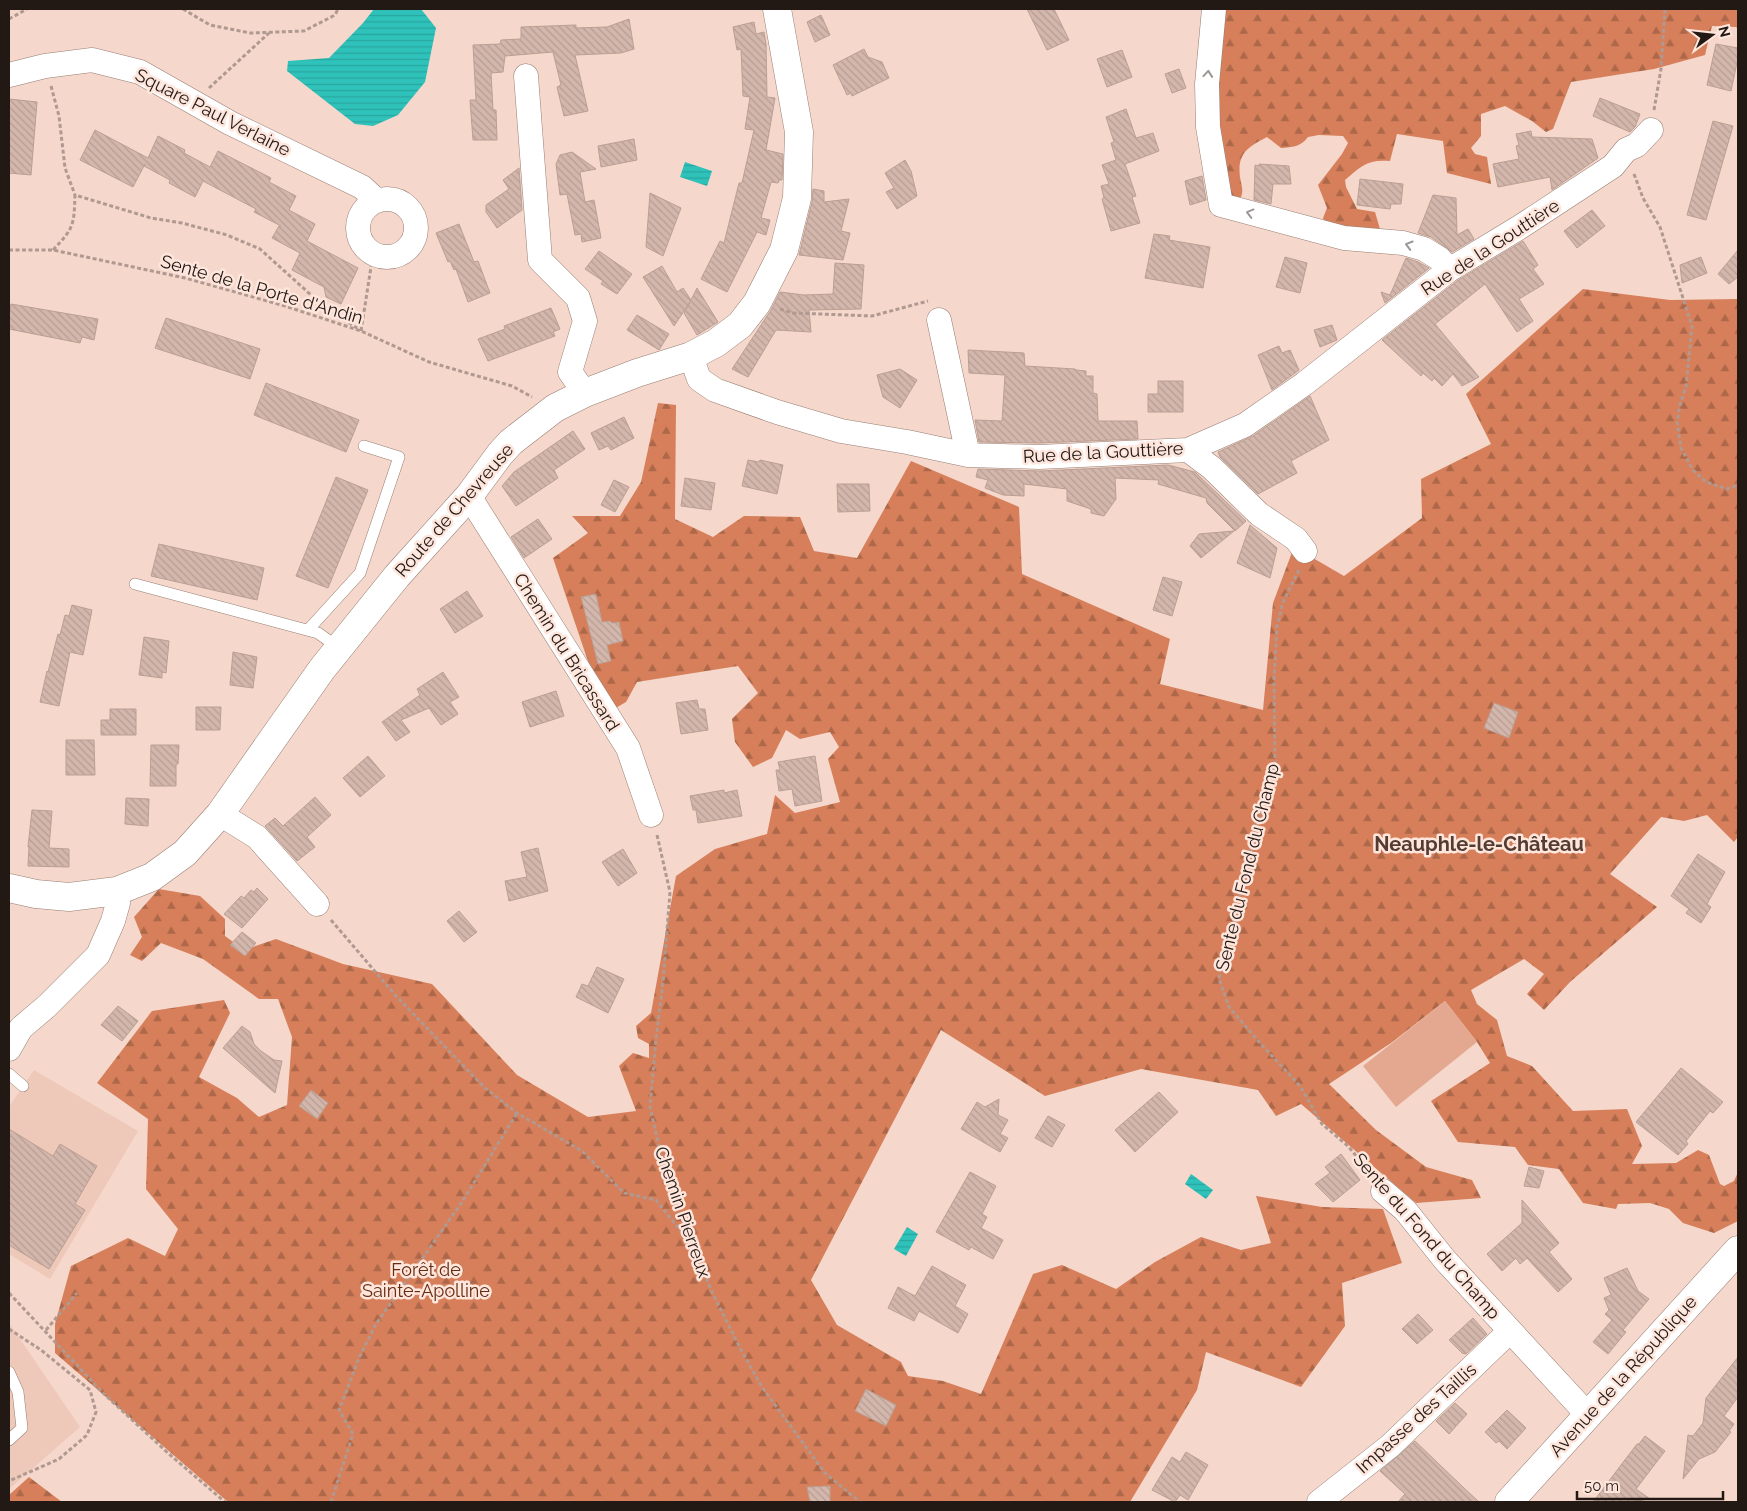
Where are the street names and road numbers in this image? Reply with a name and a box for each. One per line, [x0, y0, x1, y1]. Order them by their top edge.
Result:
street label: Square Paul Verlaine [132, 64, 294, 160]
street label: Rue de la Gouttière [1417, 194, 1563, 300]
street label: Sente de la Porte d'Andin [158, 250, 366, 328]
street label: Rue de la Gouttière [1022, 437, 1184, 467]
street label: Route de Chevreuse [390, 439, 518, 581]
street label: Chemin du Bricassard [510, 569, 624, 735]
street label: Sente du Fond du Champ [1211, 761, 1283, 973]
street label: Chemin Pierreux [651, 1144, 715, 1280]
street label: Sente du Fond du Champ [1349, 1149, 1505, 1323]
street label: Avenue de la République [1545, 1291, 1701, 1461]
street label: Impasse des Taillis [1352, 1358, 1481, 1477]

